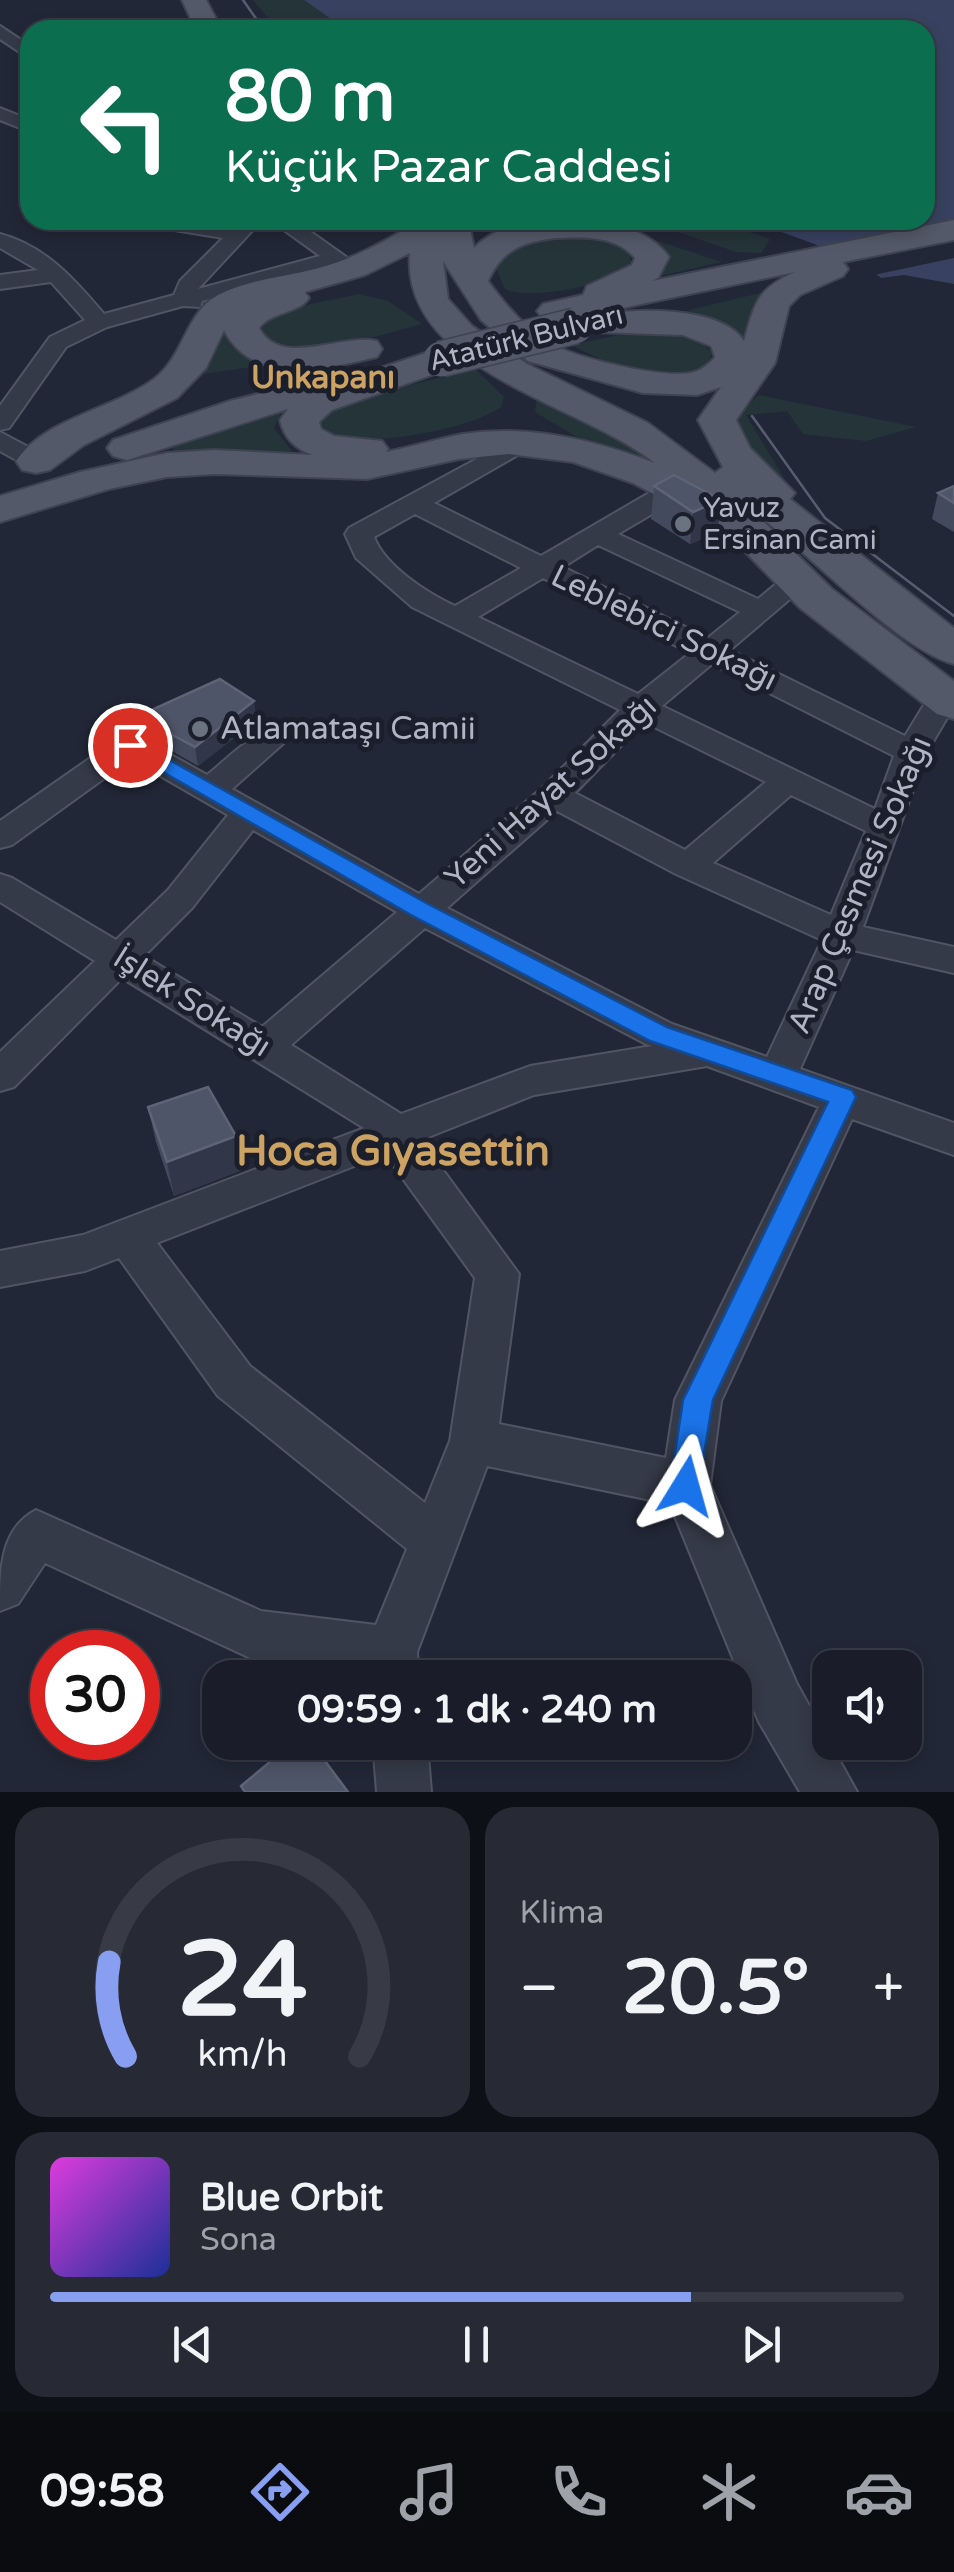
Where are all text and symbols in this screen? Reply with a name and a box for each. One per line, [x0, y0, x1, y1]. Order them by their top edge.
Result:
text: 80 m [225, 56, 395, 140]
icon: left [60, 60, 190, 190]
text: Küçük Pazar Caddesi [225, 141, 673, 195]
street label: Atatürk Bulvarı [425, 297, 627, 379]
district label: Unkapanı [251, 359, 395, 397]
place label: Yavuz Ersinan Cami [703, 491, 877, 557]
marker: Yavuz Ersinan Cami [672, 513, 694, 535]
street label: Leblebici Sokağı [545, 557, 783, 699]
street label: Yeni Hayat Sokağı [437, 687, 665, 897]
pin [88, 703, 173, 788]
place label: Atlamataşı Camii [220, 710, 476, 748]
icon: arrive [103, 718, 158, 773]
marker: Atlamataşı Camii [189, 718, 211, 740]
street label: Arap Çesmesi Sokağı [780, 731, 940, 1039]
street label: İşlek Sokağı [106, 939, 278, 1065]
district label: Hoca Gıyasettin [236, 1126, 550, 1177]
position arrow [634, 1434, 738, 1538]
speed limit sign: 30 [30, 1630, 160, 1760]
map controls [812, 1650, 922, 1760]
button: sound [812, 1650, 922, 1760]
text: 09:59 · 1 dk · 240 m [297, 1687, 657, 1733]
text: Klima [520, 1894, 604, 1932]
text: 24 [177, 1919, 308, 2044]
text: 20.5° [622, 1943, 810, 2033]
text: − [520, 1956, 559, 2022]
text: + [873, 1956, 904, 2022]
text: km/h [197, 2033, 287, 2076]
text: Blue Orbit [200, 2175, 383, 2221]
text: Sona [200, 2221, 277, 2259]
icon: previous [165, 2317, 220, 2372]
icon: pause [449, 2317, 504, 2372]
icon: next [734, 2317, 789, 2372]
icon: directions [245, 2457, 315, 2527]
icon: music [394, 2457, 464, 2527]
icon: phone [544, 2457, 614, 2527]
icon: climate [694, 2457, 764, 2527]
icon: car [844, 2457, 914, 2527]
text: 09:58 [40, 2465, 165, 2519]

